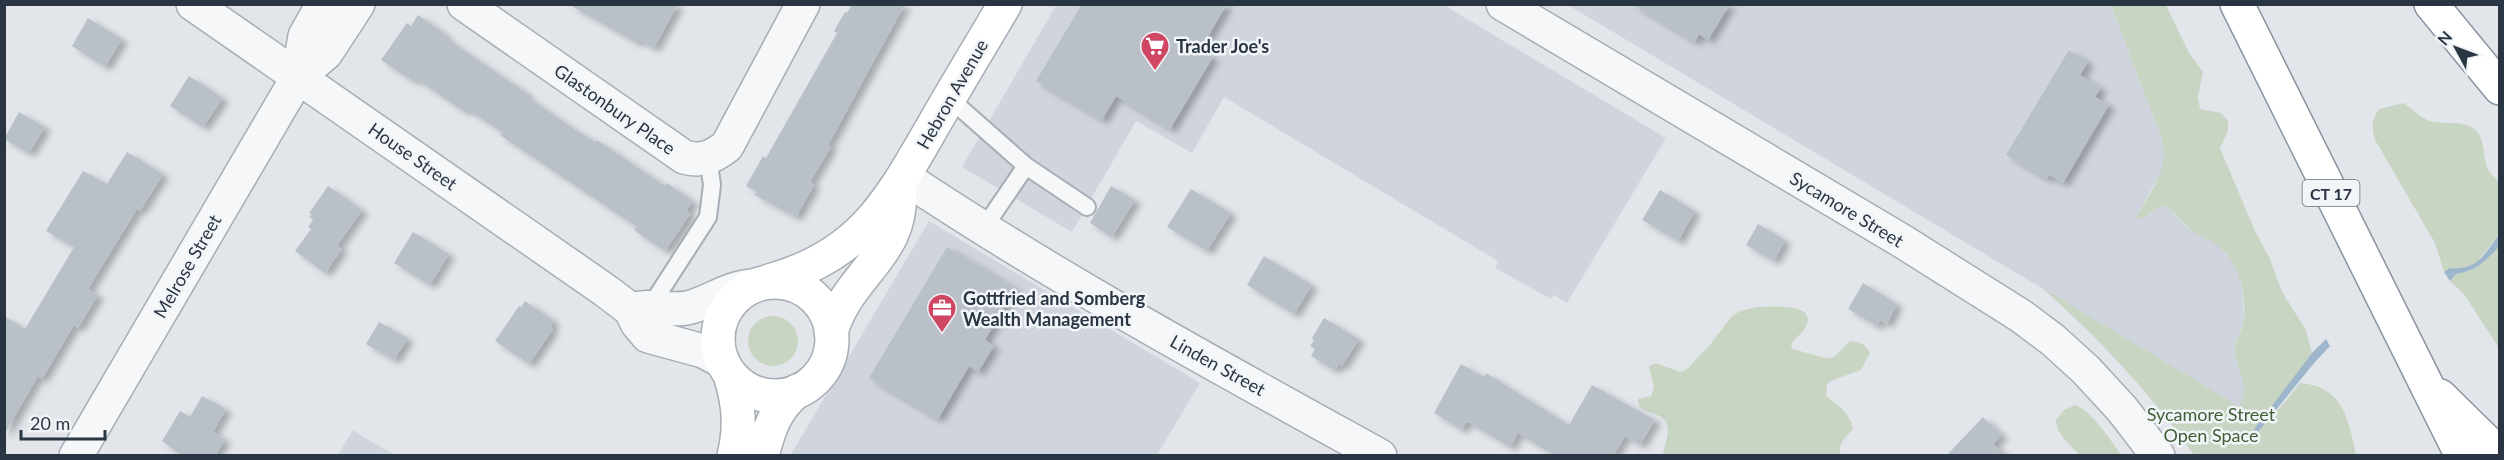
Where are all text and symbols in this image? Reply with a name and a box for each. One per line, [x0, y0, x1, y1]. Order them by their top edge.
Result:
north arrow [2426, 18, 2486, 78]
text: N [2433, 27, 2456, 49]
supermarket icon: Trader Joe's [1139, 30, 1171, 72]
street label: Hebron Avenue [912, 35, 992, 153]
place label: Trader Joe's [1176, 35, 1269, 57]
street label: Glastonbury Place [550, 59, 680, 159]
street label: House Street [364, 117, 462, 195]
street label: Sycamore Street [1786, 166, 1908, 252]
road number: CT 17 [2302, 180, 2360, 206]
street label: Melrose Street [149, 210, 226, 322]
place label: Gottfried and Somberg Wealth Management [963, 287, 1146, 330]
office icon: Gottfried and Somberg Wealth Management [926, 292, 958, 334]
street label: Linden Street [1167, 330, 1270, 400]
scale bar [21, 403, 105, 441]
park label: Sycamore Street Open Space [2147, 403, 2276, 446]
text: 20 m [30, 412, 70, 434]

